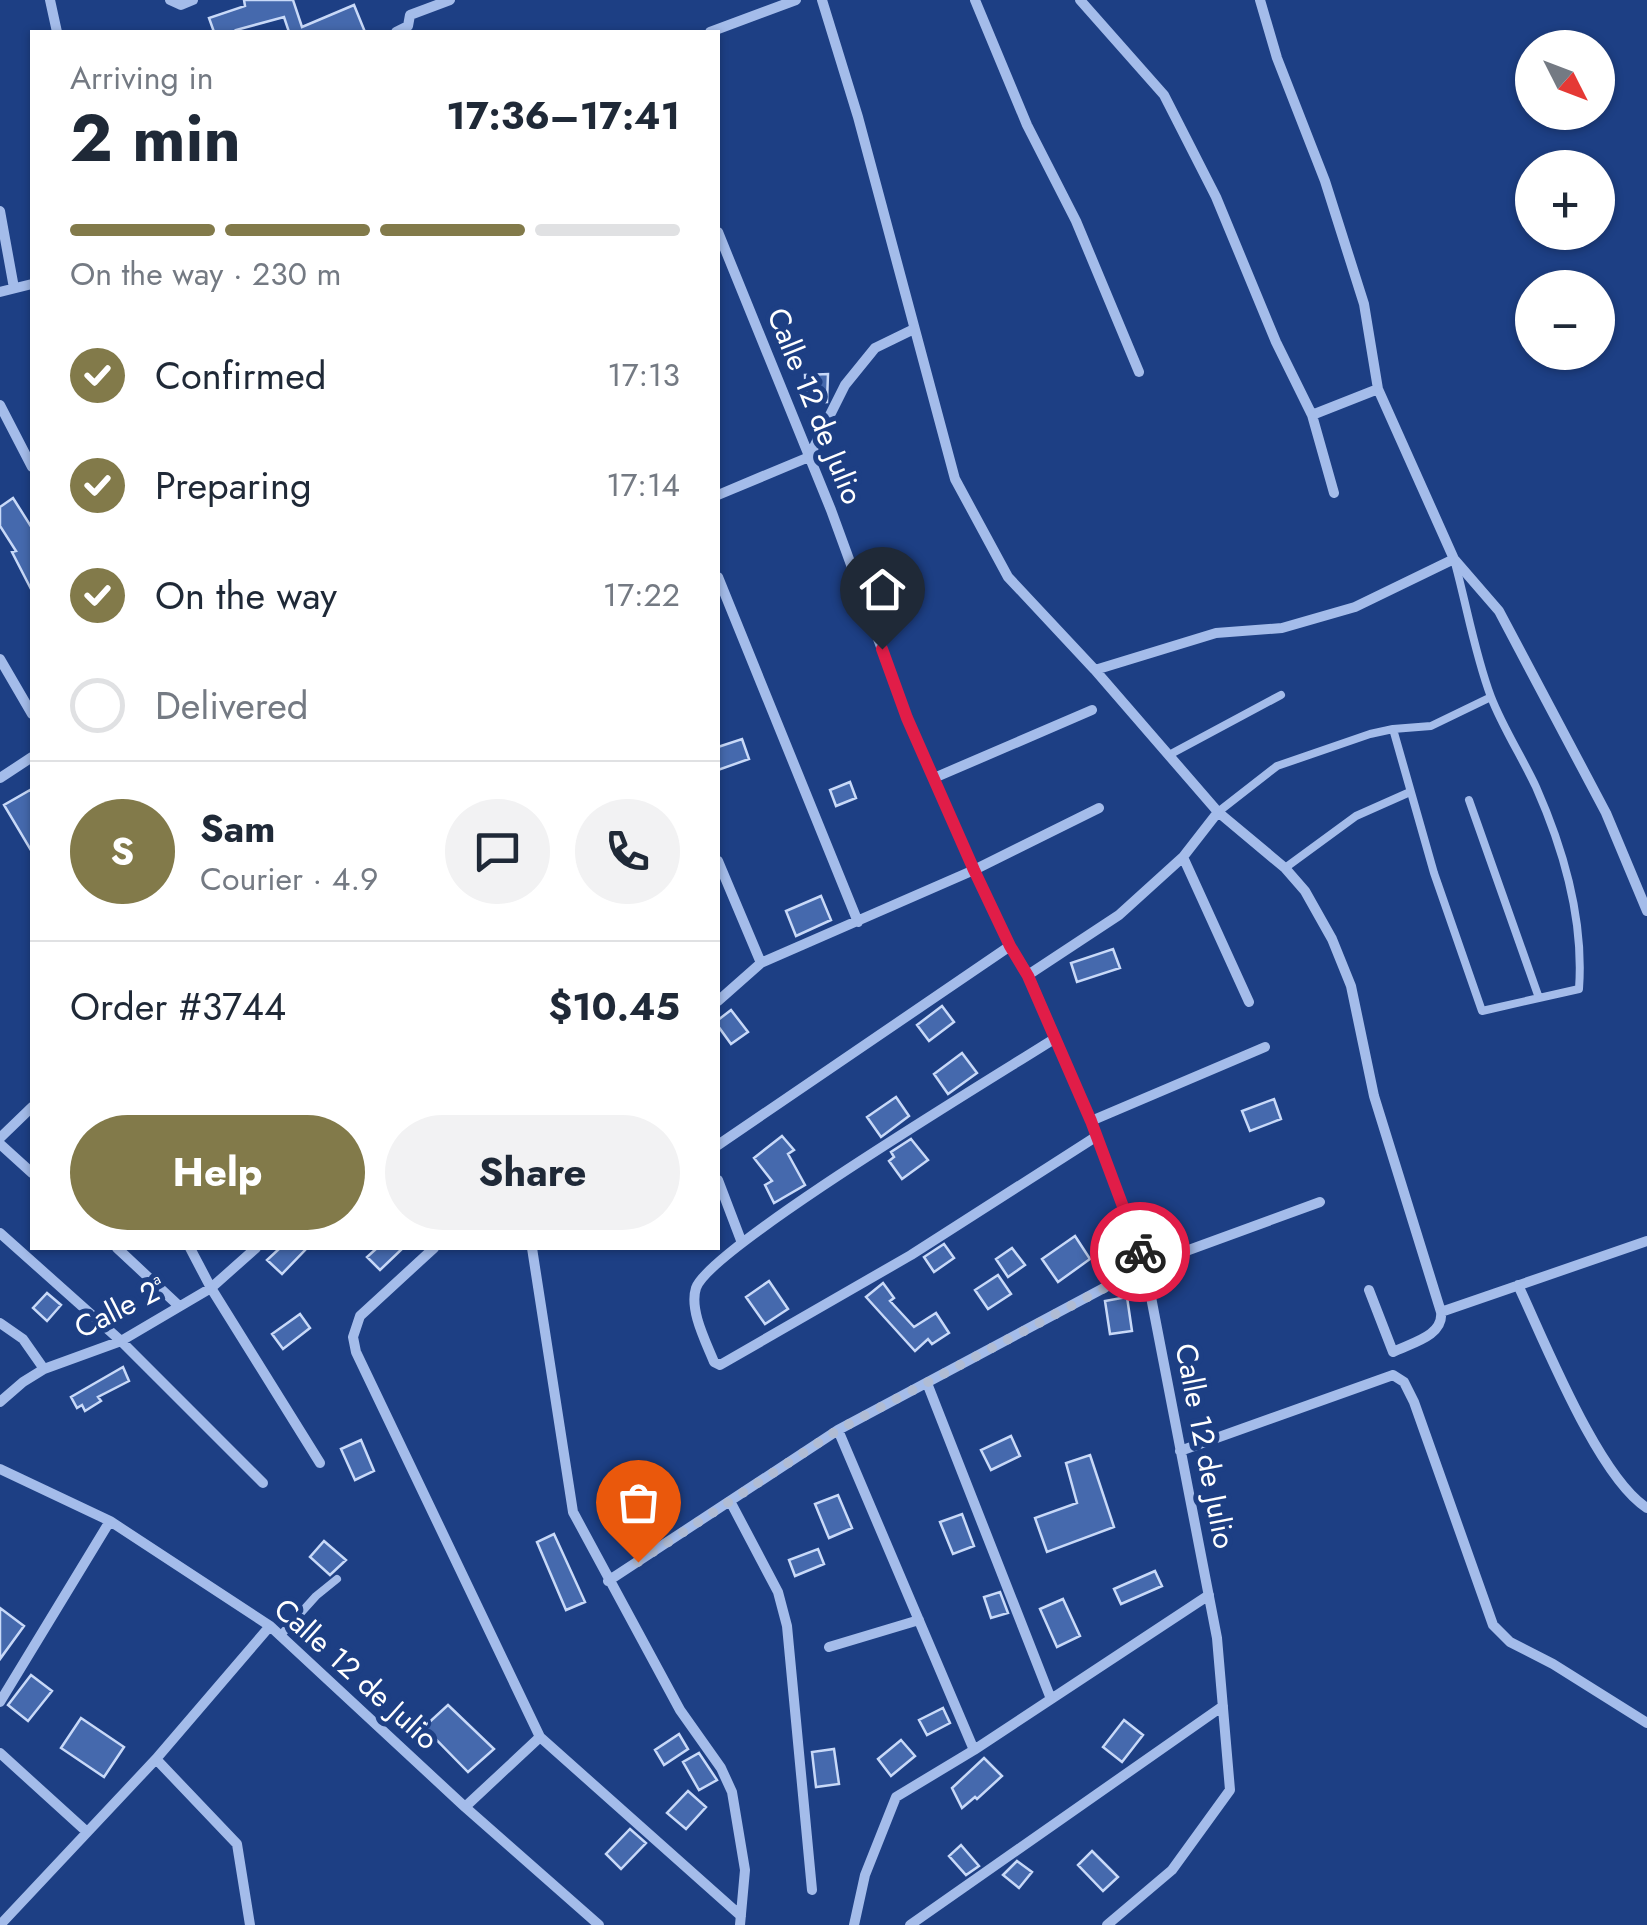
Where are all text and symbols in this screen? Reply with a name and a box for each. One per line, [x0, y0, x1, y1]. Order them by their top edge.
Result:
north arrow [1515, 30, 1615, 130]
map controls [1515, 30, 1615, 370]
text: Arriving in [70, 55, 214, 101]
text: 17:36–17:41 [446, 88, 680, 143]
text: 2 min [70, 91, 241, 185]
button: + [1515, 150, 1615, 250]
text: On the way · 230 m [70, 251, 342, 297]
button: − [1515, 270, 1615, 370]
street label: Calle 12 de Julio [756, 301, 874, 510]
icon: check [70, 348, 125, 403]
text: Confirmed [155, 348, 326, 403]
text: 17:13 [607, 352, 680, 398]
icon: check [70, 458, 125, 513]
text: Preparing [155, 458, 312, 513]
text: 17:14 [606, 462, 680, 508]
pin [840, 547, 925, 650]
icon: home [855, 562, 910, 617]
icon: check [70, 568, 125, 623]
text: On the way [155, 568, 337, 623]
text: 17:22 [603, 572, 680, 618]
text: Delivered [155, 678, 308, 733]
button: chat [445, 799, 550, 904]
button: phone [575, 799, 680, 904]
text: Sam [200, 801, 275, 856]
text: S [111, 824, 134, 879]
text: Courier · 4.9 [200, 856, 378, 902]
text: Order #3744 [70, 979, 286, 1034]
text: $10.45 [549, 979, 680, 1034]
button: Help [70, 1115, 365, 1230]
button: Share [385, 1115, 680, 1230]
courier [1090, 1202, 1190, 1302]
icon: bike [1113, 1225, 1168, 1280]
street label: Calle 2ª [67, 1266, 173, 1349]
street label: Calle 12 de Julio [1165, 1340, 1246, 1552]
pin [596, 1460, 681, 1563]
icon: bag [611, 1475, 666, 1530]
street label: Calle 12 de Julio [265, 1588, 448, 1759]

